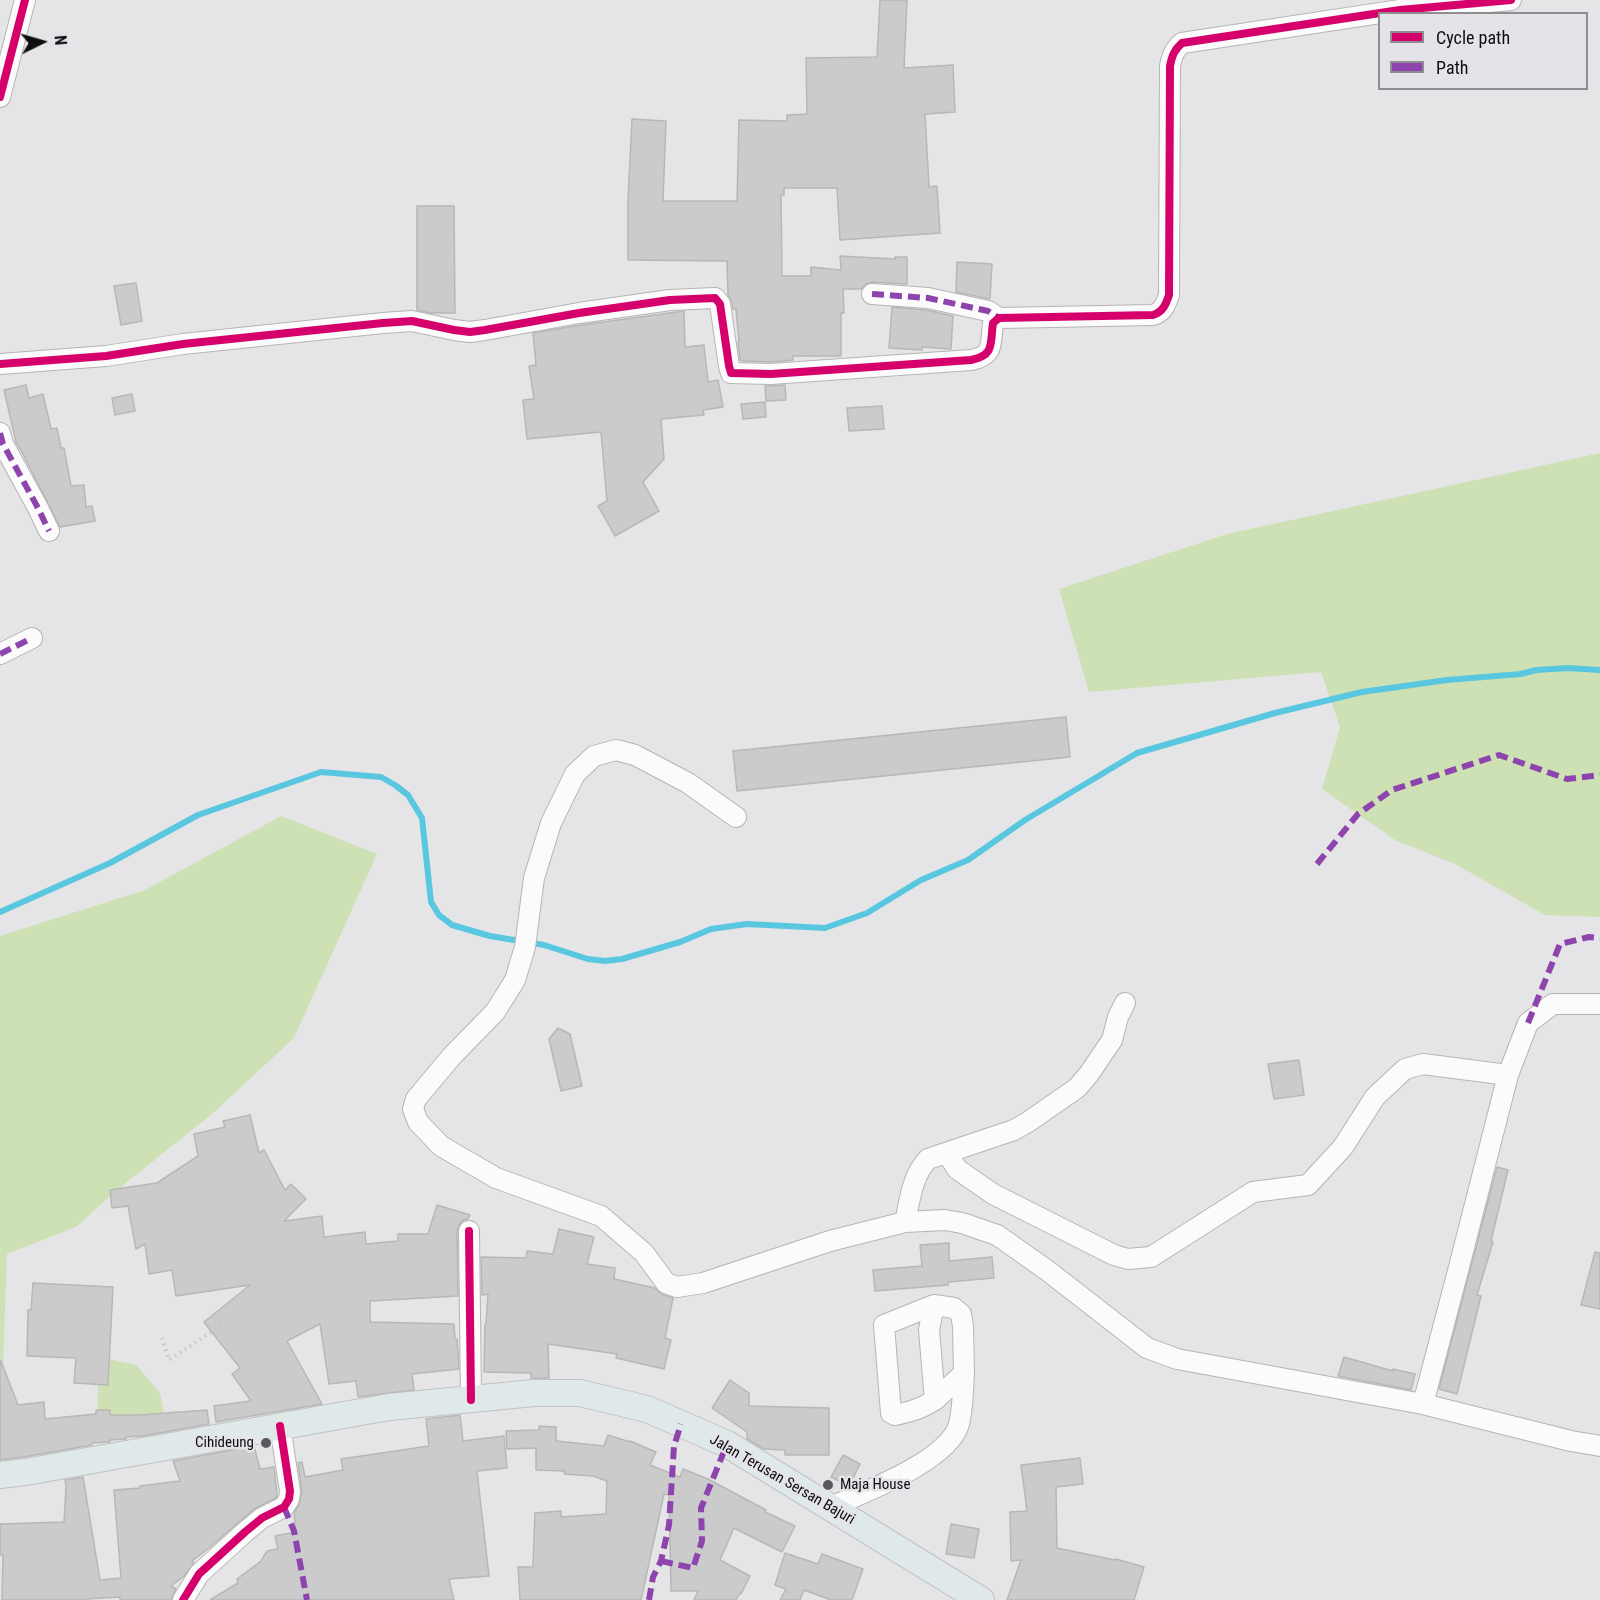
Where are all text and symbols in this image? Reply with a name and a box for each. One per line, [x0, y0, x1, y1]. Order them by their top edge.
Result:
north arrow [12, 12, 72, 72]
legend [1378, 12, 1588, 90]
text: Cycle path [1436, 27, 1510, 48]
text: N [51, 35, 70, 46]
text: Path [1436, 57, 1469, 78]
street label: Jalan Terusan Sersan Bajuri [706, 1431, 858, 1529]
place label: Cihideung [195, 1434, 254, 1452]
marker: Cihideung [259, 1436, 273, 1450]
place label: Maja House [840, 1476, 910, 1494]
marker: Maja House [821, 1478, 835, 1492]

